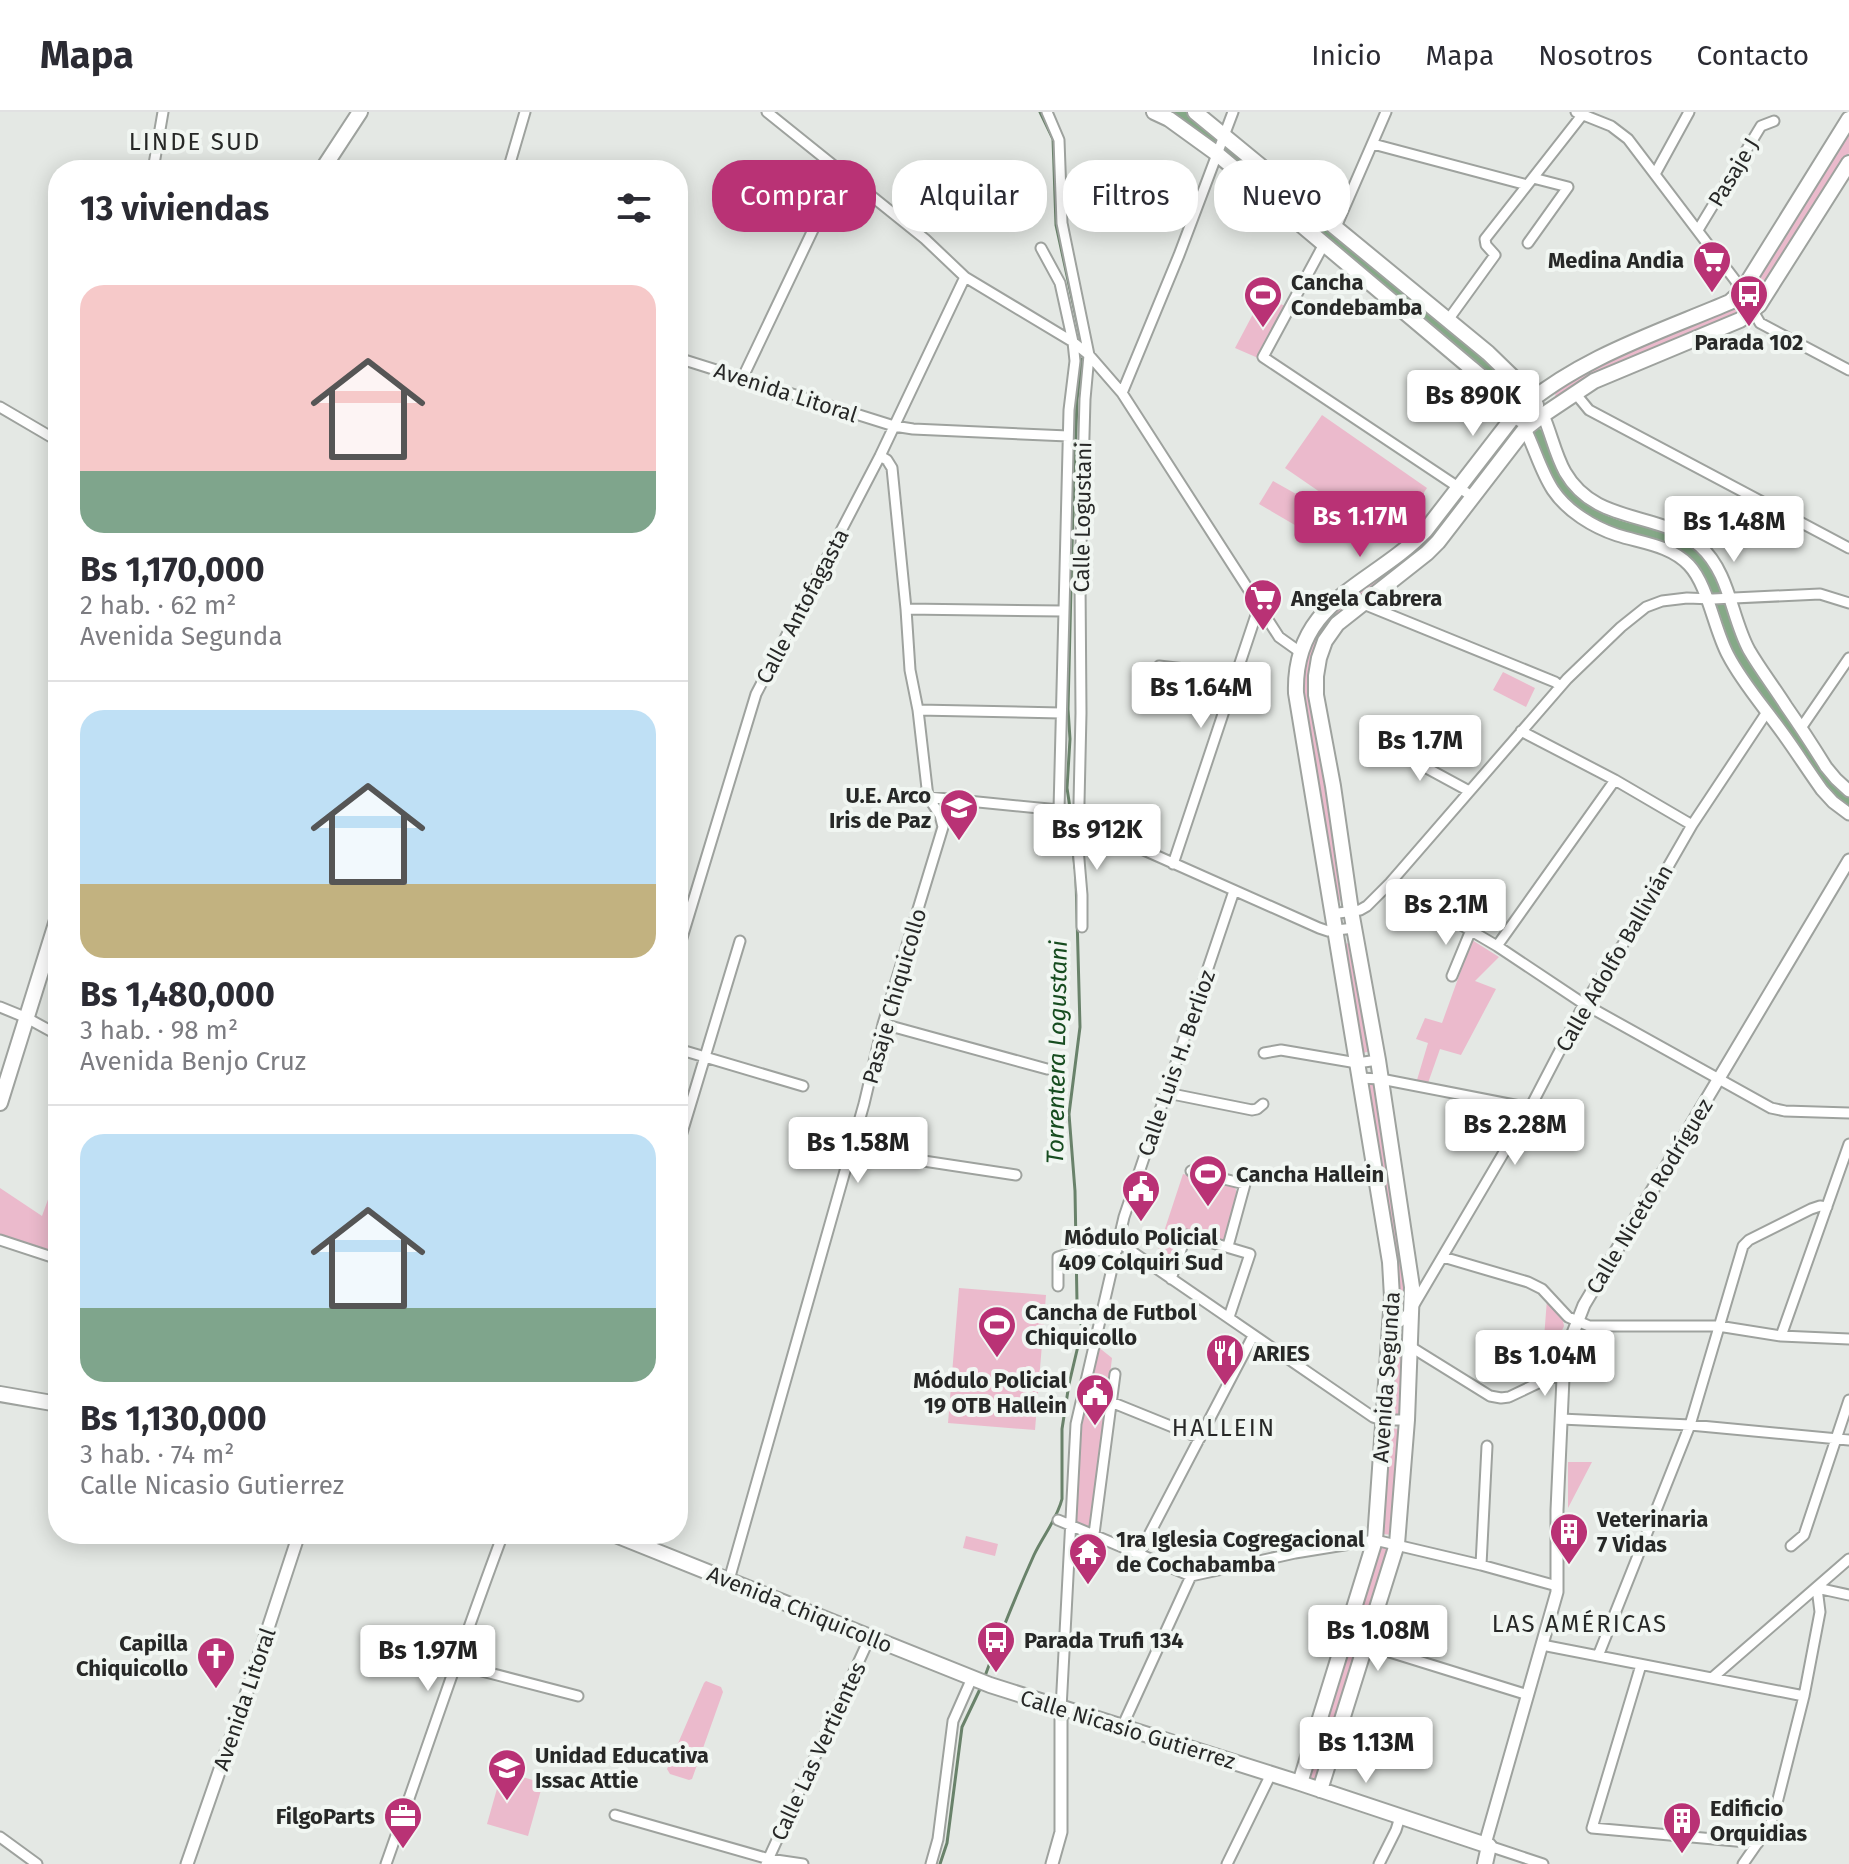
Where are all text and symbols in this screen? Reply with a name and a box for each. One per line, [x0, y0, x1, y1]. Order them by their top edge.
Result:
text: Mapa [40, 32, 134, 78]
text: Inicio [1311, 39, 1382, 72]
text: Mapa [1426, 39, 1494, 72]
text: Nosotros [1538, 39, 1653, 72]
text: Contacto [1697, 39, 1809, 72]
district label: LINDE SUD [129, 128, 261, 156]
street label: Pasaje J [1702, 133, 1765, 212]
chip: Comprar [712, 160, 876, 232]
chip: Alquilar [892, 160, 1047, 232]
chip: Filtros [1063, 160, 1198, 232]
chip: Nuevo [1214, 160, 1350, 232]
icon: filters [612, 186, 656, 230]
text: 13 viviendas [80, 188, 269, 229]
supermarket icon: Medina Andia [1691, 239, 1733, 294]
place label: Medina Andia [1548, 247, 1684, 274]
place label: Cancha Condebamba [1291, 269, 1423, 321]
bus stop icon: Parada 102 [1728, 273, 1770, 328]
sports icon: Cancha Condebamba [1242, 274, 1284, 329]
place label: Parada 102 [1695, 329, 1803, 356]
icon: home [296, 337, 440, 481]
street label: Avenida Litoral [711, 357, 861, 428]
pin: Bs 890K [1399, 370, 1547, 438]
text: Bs 890K [1425, 380, 1521, 411]
street label: Calle Logustani [1068, 441, 1097, 593]
pin: Bs 1.17M [1277, 491, 1443, 559]
pin: Bs 1.48M [1651, 496, 1817, 564]
text: Bs 1.17M [1312, 501, 1408, 532]
text: Bs 1.48M [1683, 506, 1785, 537]
street label: Calle Antofagasta [750, 524, 855, 688]
text: Bs 1,170,000 [80, 549, 265, 590]
supermarket icon: Angela Cabrera [1242, 577, 1284, 632]
place label: Angela Cabrera [1290, 585, 1442, 612]
text: 2 hab. · 62 m² [80, 590, 236, 621]
text: Avenida Segunda [80, 621, 283, 652]
pin: Bs 1.64M [1118, 662, 1284, 730]
text: Bs 1.64M [1150, 672, 1252, 703]
pin: Bs 1.7M [1346, 715, 1494, 783]
text: Bs 1.7M [1377, 725, 1463, 756]
icon: home [296, 762, 440, 906]
place label: U.E. Arco Iris de Paz [829, 782, 931, 834]
school or university icon: U.E. Arco Iris de Paz [938, 787, 980, 842]
pin: Bs 912K [1023, 804, 1171, 872]
text: Bs 912K [1052, 814, 1142, 845]
street label: Calle Adolfo Ballivián [1550, 860, 1679, 1057]
pin: Bs 2.1M [1372, 879, 1520, 947]
text: Bs 2.1M [1404, 889, 1488, 920]
street label: Pasaje Chiquicollo [857, 905, 932, 1087]
water label: Torrentera Logustani [1041, 940, 1073, 1164]
street label: Calle Luis H. Berlioz [1132, 967, 1221, 1160]
text: Bs 1,480,000 [80, 974, 275, 1015]
text: 3 hab. · 98 m² [80, 1015, 238, 1046]
text: Avenida Benjo Cruz [80, 1046, 306, 1077]
street label: Calle Niceto Rodríguez [1580, 1094, 1718, 1299]
pin: Bs 2.28M [1432, 1099, 1598, 1167]
text: Bs 2.28M [1463, 1109, 1567, 1140]
pin: Bs 1.58M [775, 1117, 941, 1185]
text: Bs 1.58M [807, 1127, 909, 1158]
sports icon: Cancha Hallein [1187, 1153, 1229, 1208]
place label: Cancha Hallein [1236, 1161, 1384, 1188]
public building icon: Módulo Policial 409 Colquiri Sud [1120, 1168, 1162, 1223]
icon: home [296, 1186, 440, 1330]
place label: Módulo Policial 409 Colquiri Sud [1059, 1224, 1223, 1276]
street label: Avenida Segunda [1367, 1291, 1406, 1463]
place label: Cancha de Futbol Chiquicollo [1025, 1299, 1197, 1351]
sports icon: Cancha de Futbol Chiquicollo [976, 1304, 1018, 1359]
pin: Bs 1.04M [1462, 1330, 1628, 1398]
restaurant icon: ARIES [1204, 1332, 1246, 1387]
place label: ARIES [1252, 1340, 1310, 1367]
text: Bs 1.04M [1493, 1340, 1597, 1371]
place label: Módulo Policial 19 OTB Hallein [913, 1367, 1067, 1419]
public building icon: Módulo Policial 19 OTB Hallein [1074, 1372, 1116, 1427]
text: Bs 1,130,000 [80, 1398, 267, 1439]
district label: HALLEIN [1172, 1414, 1276, 1442]
text: 3 hab. · 74 m² [80, 1439, 234, 1470]
text: Calle Nicasio Gutierrez [80, 1470, 344, 1501]
place label: Veterinaria 7 Vidas [1596, 1506, 1708, 1558]
building icon: Veterinaria 7 Vidas [1548, 1511, 1590, 1566]
place label: 1ra Iglesia Cogregacional de Cochabamba [1116, 1526, 1365, 1578]
temple icon: 1ra Iglesia Cogregacional de Cochabamba [1067, 1531, 1109, 1586]
street label: Avenida Chiquicollo [703, 1560, 896, 1659]
pin: Bs 1.08M [1295, 1605, 1461, 1673]
district label: LAS AMÉRICAS [1492, 1609, 1668, 1638]
text: Bs 1.08M [1326, 1615, 1430, 1646]
bus stop icon: Parada Trufi 134 [975, 1619, 1017, 1674]
street label: Avenida Litoral [207, 1624, 281, 1774]
pin: Bs 1.97M [345, 1625, 511, 1693]
place label: Parada Trufi 134 [1024, 1627, 1184, 1654]
place label: Capilla Chiquicollo [76, 1630, 188, 1682]
church icon: Capilla Chiquicollo [195, 1635, 237, 1690]
text: Bs 1.97M [378, 1635, 478, 1666]
street label: Calle Las Vertientes [765, 1658, 872, 1845]
street label: Calle Nicasio Gutierrez [1017, 1684, 1239, 1775]
pin: Bs 1.13M [1283, 1717, 1449, 1785]
text: Bs 1.13M [1318, 1727, 1414, 1758]
place label: Unidad Educativa Issac Attie [535, 1742, 709, 1794]
school or university icon: Unidad Educativa Issac Attie [486, 1747, 528, 1802]
office icon: FilgoParts [382, 1795, 424, 1850]
place label: Edificio Orquidias [1710, 1795, 1808, 1847]
building icon: Edificio Orquidias [1661, 1800, 1703, 1855]
place label: FilgoParts [276, 1803, 375, 1830]

